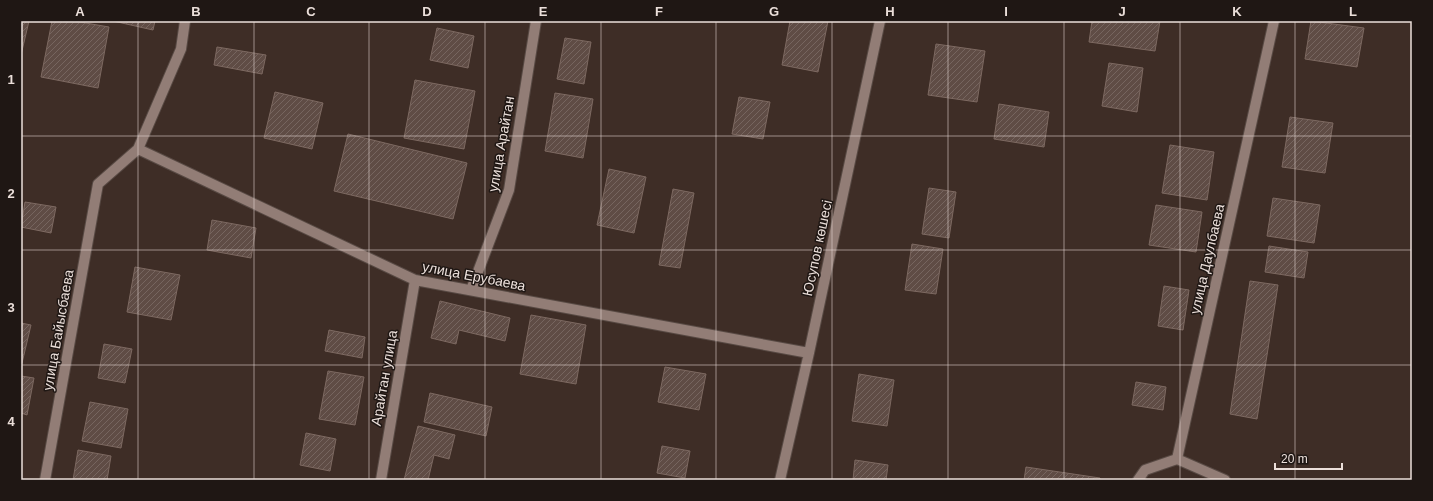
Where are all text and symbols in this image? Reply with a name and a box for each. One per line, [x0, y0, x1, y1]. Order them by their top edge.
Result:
text: A [75, 4, 85, 19]
text: B [191, 4, 201, 19]
text: C [306, 4, 316, 19]
text: D [422, 4, 432, 19]
text: E [539, 4, 548, 19]
text: F [655, 4, 663, 19]
text: G [769, 4, 779, 19]
text: H [885, 4, 895, 19]
text: I [1004, 4, 1008, 19]
text: J [1118, 4, 1126, 19]
text: K [1232, 4, 1242, 19]
text: L [1349, 4, 1357, 19]
text: 1 [7, 72, 15, 87]
street label: улица Арайтан [485, 95, 517, 193]
text: 2 [7, 186, 15, 201]
street label: Юсупов көшесі [799, 198, 835, 298]
street label: улица Даулбаева [1187, 202, 1228, 316]
street label: улица Ерубаева [421, 258, 527, 294]
street label: улица Байысбаева [39, 268, 77, 392]
text: 3 [7, 300, 15, 315]
street label: Арайтан улица [368, 329, 400, 427]
text: 4 [7, 414, 15, 429]
scale bar [1275, 445, 1342, 471]
text: 20 m [1281, 452, 1308, 466]

